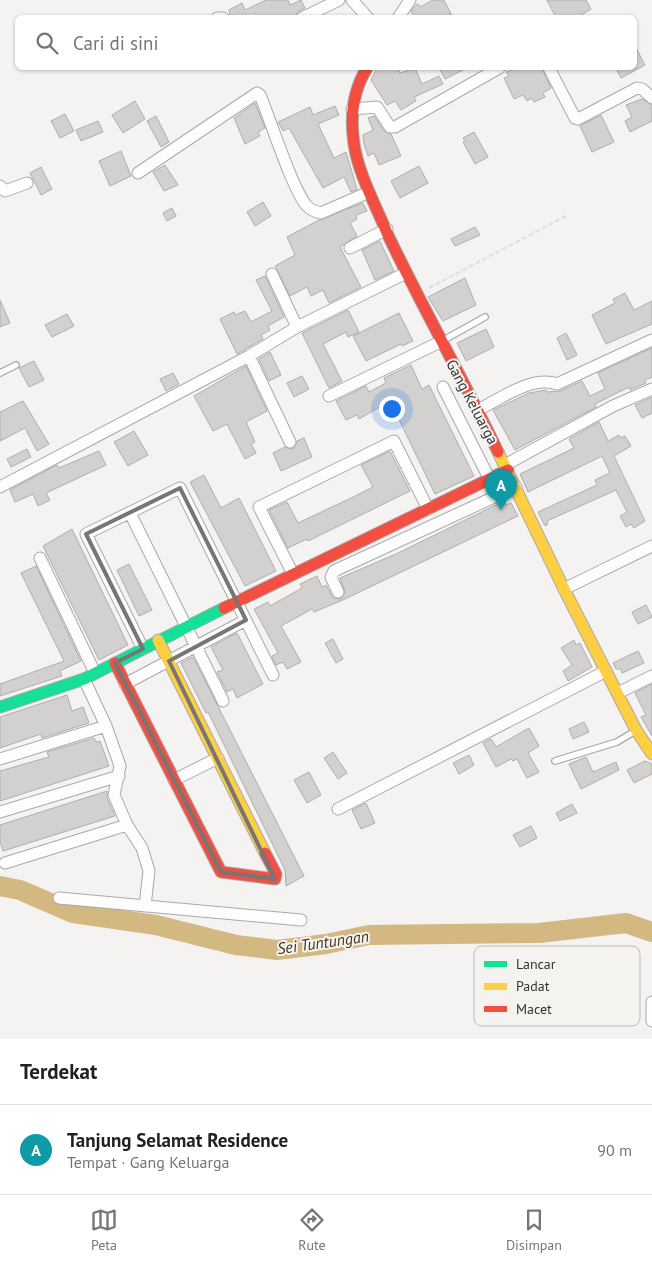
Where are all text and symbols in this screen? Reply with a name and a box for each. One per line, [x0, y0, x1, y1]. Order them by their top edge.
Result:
search box [15, 15, 637, 70]
icon: search [33, 29, 61, 57]
text: Cari di sini [73, 31, 159, 55]
street label: Gang Keluarga [442, 356, 503, 447]
your location [379, 396, 405, 422]
pin: A [485, 469, 517, 510]
water label: Sei Tuntungan [276, 926, 370, 958]
legend [474, 946, 640, 1026]
text: Lancar [516, 955, 556, 973]
text: Padat [516, 977, 550, 995]
text: Macet [516, 1000, 552, 1018]
text: Terdekat [20, 1058, 97, 1085]
text: Tanjung Selamat Residence [67, 1128, 288, 1152]
text: A [31, 1140, 41, 1160]
text: 90 m [597, 1140, 632, 1160]
text: Tempat · Gang Keluarga [67, 1152, 229, 1172]
tab: Peta [90, 1206, 118, 1254]
tab: Rute [298, 1206, 326, 1254]
tab: Disimpan [506, 1206, 562, 1254]

